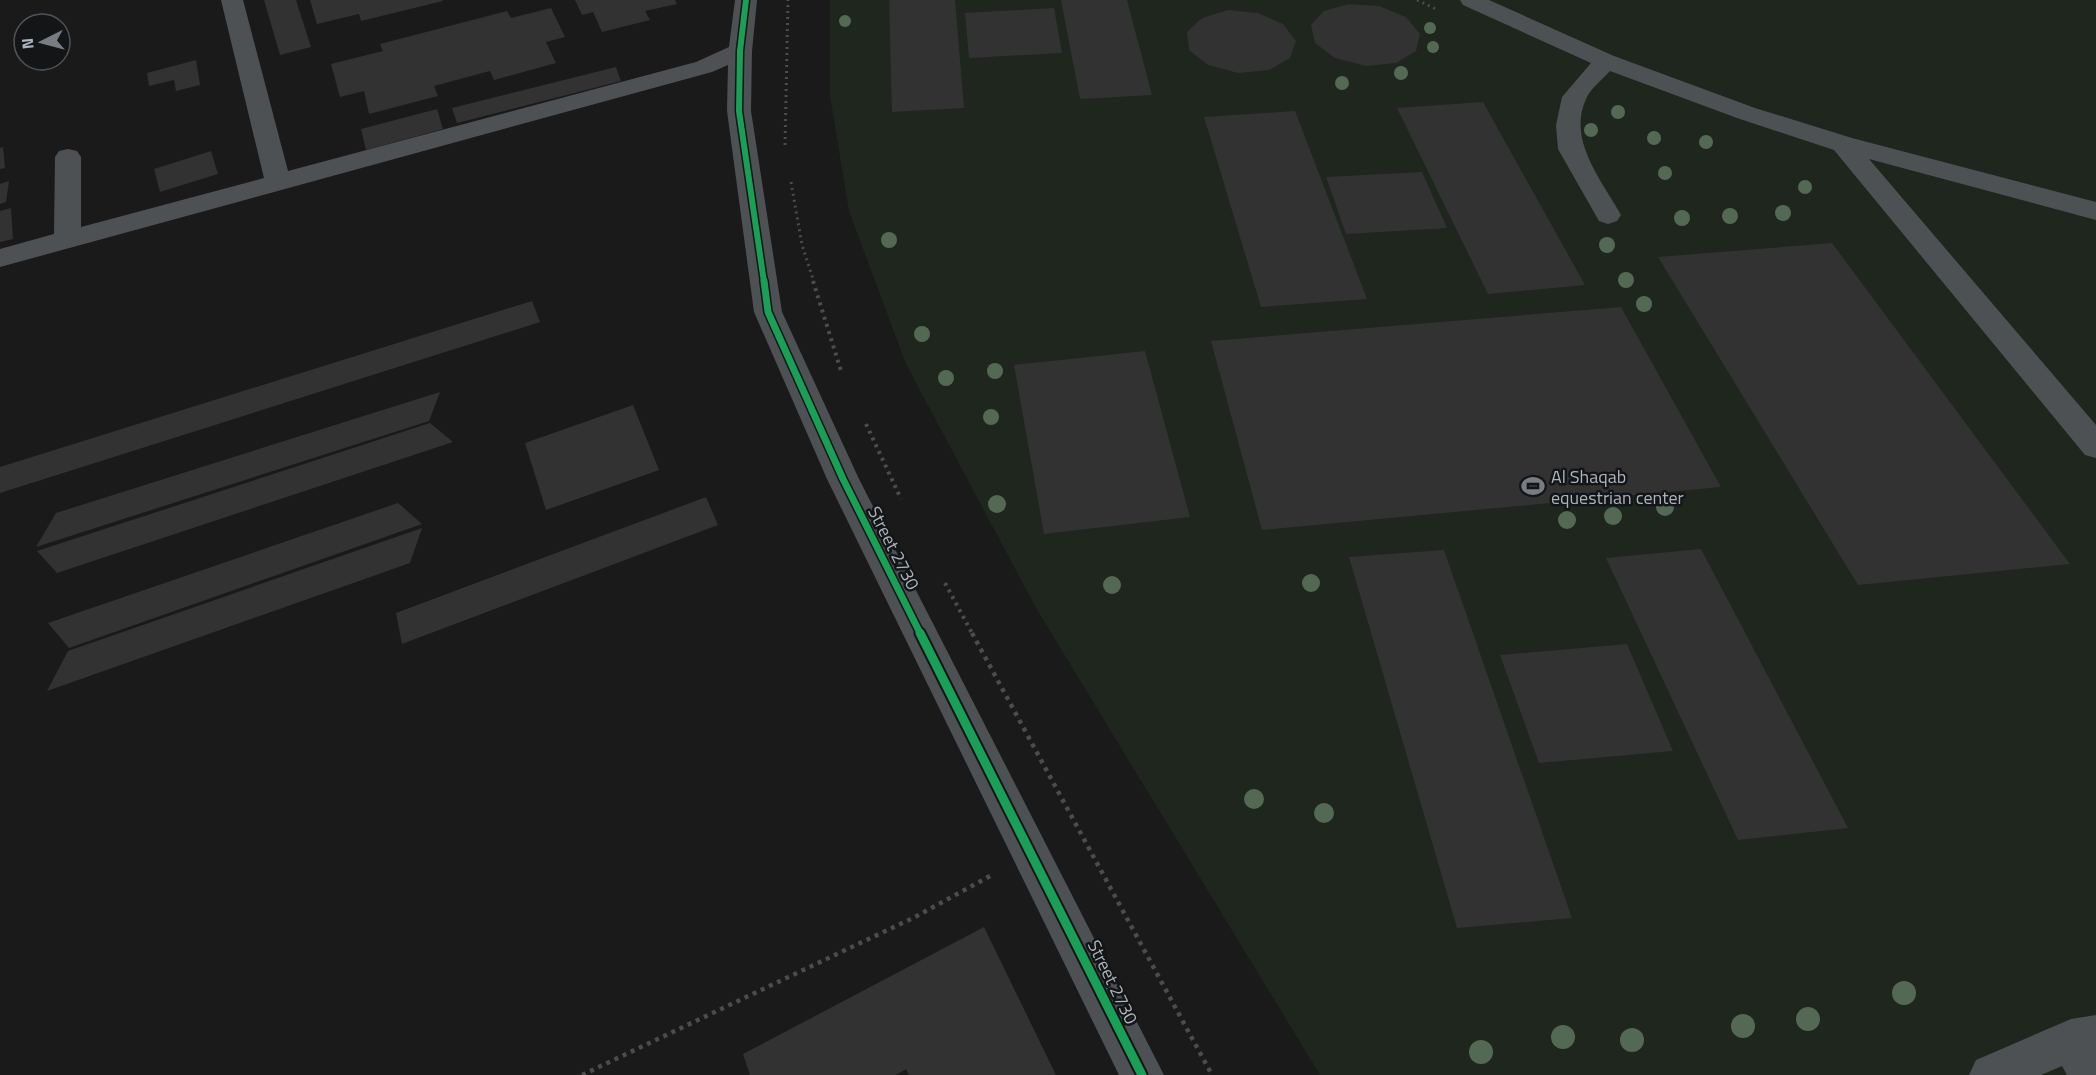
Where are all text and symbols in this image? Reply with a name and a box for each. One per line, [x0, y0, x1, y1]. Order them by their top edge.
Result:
north arrow [12, 12, 72, 72]
text: N [15, 37, 40, 50]
place label: Al Shaqab equestrian center [1551, 463, 1684, 511]
sports icon: Al Shaqab equestrian center [1520, 473, 1546, 499]
street label: Street 2730 [861, 501, 927, 595]
street label: Street 2730 [1081, 935, 1145, 1029]

